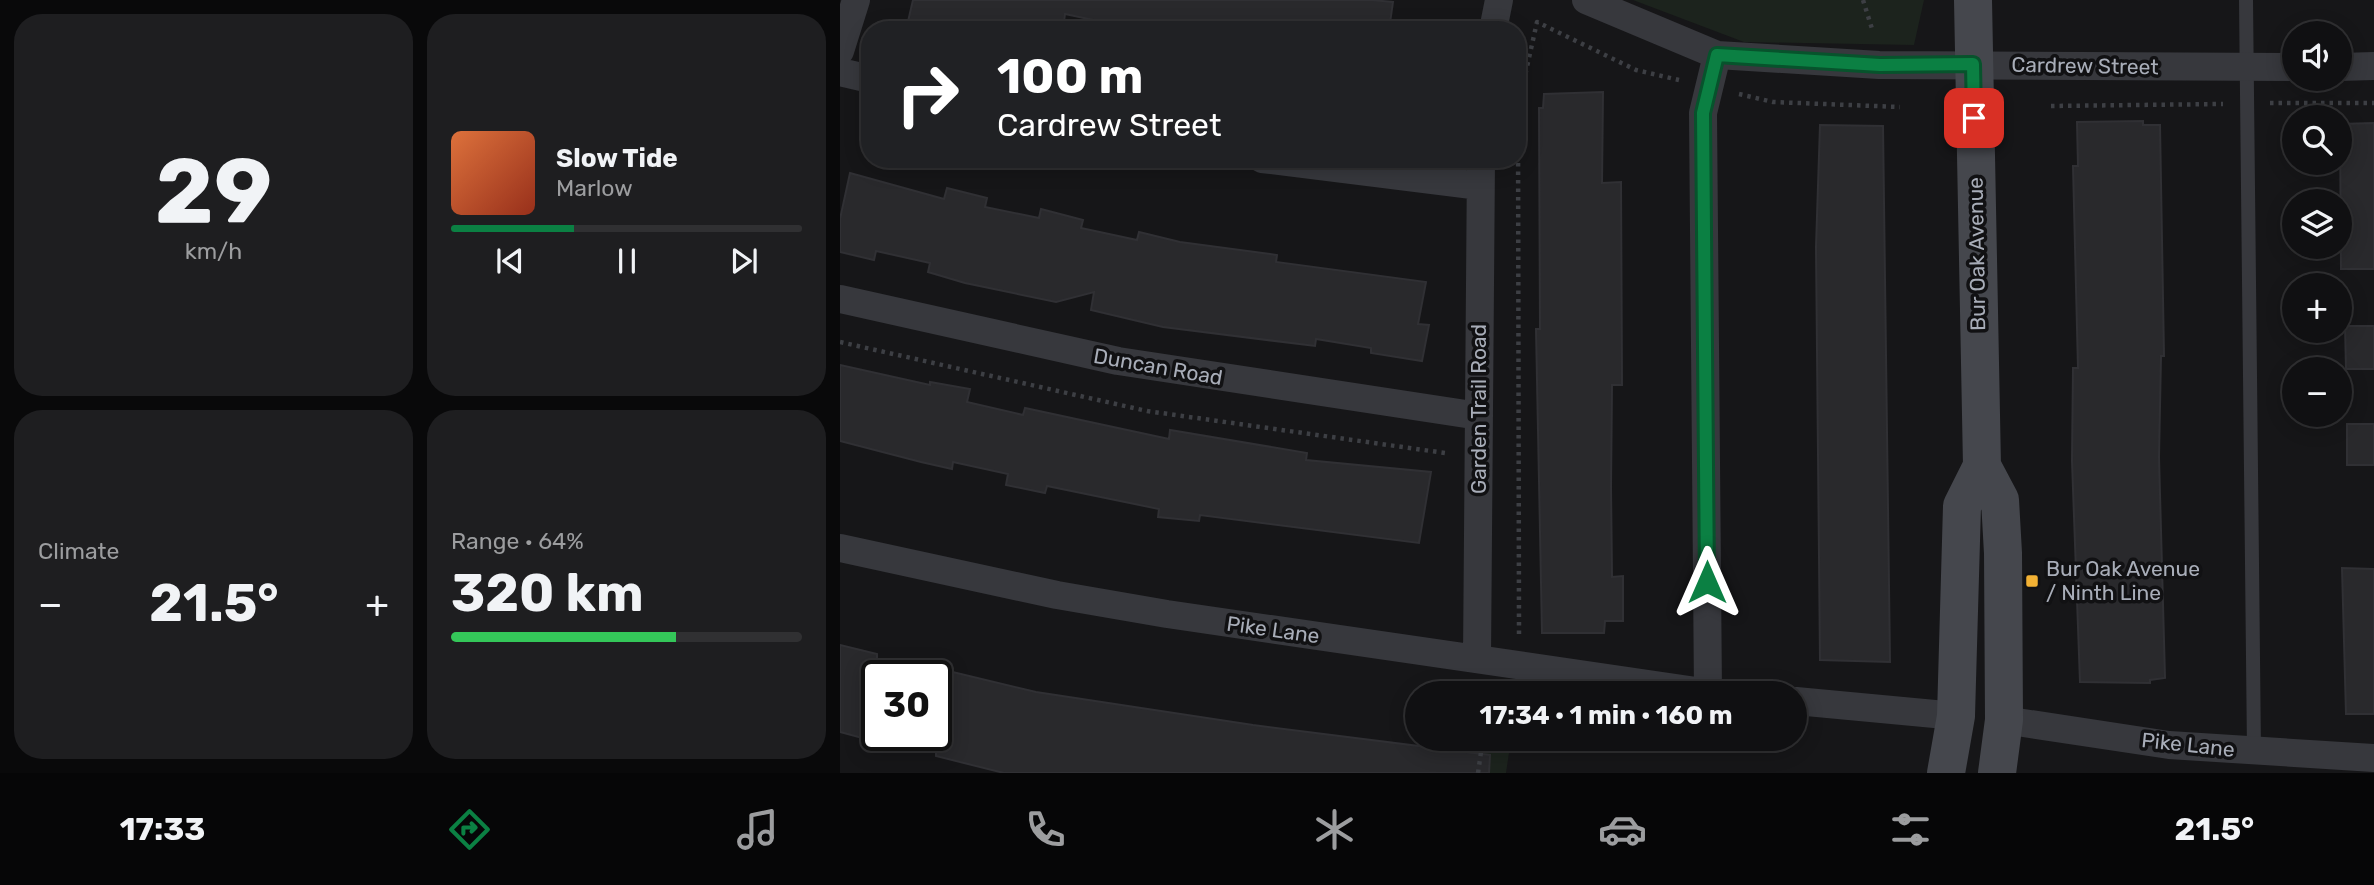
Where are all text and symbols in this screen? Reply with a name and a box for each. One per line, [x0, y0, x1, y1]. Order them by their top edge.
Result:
map controls [2282, 21, 2352, 427]
button: sound [2282, 21, 2352, 91]
text: 100 m [997, 47, 1143, 105]
icon: right [882, 49, 973, 140]
street label: Cardrew Street [2011, 52, 2159, 79]
pin [1944, 88, 2004, 148]
icon: arrive [1955, 99, 1993, 137]
button: search [2282, 105, 2352, 175]
text: Cardrew Street [997, 106, 1221, 144]
text: 29 [155, 137, 272, 245]
text: Slow Tide [556, 143, 678, 174]
text: Marlow [556, 174, 633, 202]
street label: Bur Oak Avenue [1963, 177, 1990, 331]
button: layers [2282, 189, 2352, 259]
text: km/h [185, 237, 242, 265]
icon: previous [491, 242, 529, 280]
icon: pause [608, 242, 646, 280]
icon: next [725, 242, 763, 280]
button: + [2282, 273, 2352, 343]
street label: Garden Trail Road [1466, 324, 1491, 494]
street label: Duncan Road [1092, 343, 1225, 390]
button: − [2282, 357, 2352, 427]
text: Range · 64% [451, 527, 584, 555]
text: Climate [38, 537, 119, 565]
position arrow [1670, 545, 1744, 619]
place label: Bur Oak Avenue / Ninth Line [2046, 556, 2200, 605]
text: 320 km [451, 562, 644, 624]
text: 21.5° [149, 572, 279, 634]
marker: Bur Oak Avenue / Ninth Line [2024, 573, 2040, 589]
text: − [38, 581, 63, 627]
text: + [365, 581, 389, 627]
street label: Pike Lane [1225, 611, 1321, 648]
speed limit sign: 30 [861, 660, 952, 751]
text: 17:34 · 1 min · 160 m [1480, 700, 1732, 731]
street label: Pike Lane [2140, 727, 2236, 762]
icon: directions [445, 805, 494, 854]
icon: music [733, 805, 782, 854]
icon: phone [1021, 805, 1070, 854]
icon: climate [1310, 805, 1359, 854]
icon: car [1598, 805, 1647, 854]
icon: filters [1886, 805, 1935, 854]
text: 17:33 [120, 810, 205, 848]
text: 21.5° [2175, 810, 2254, 848]

